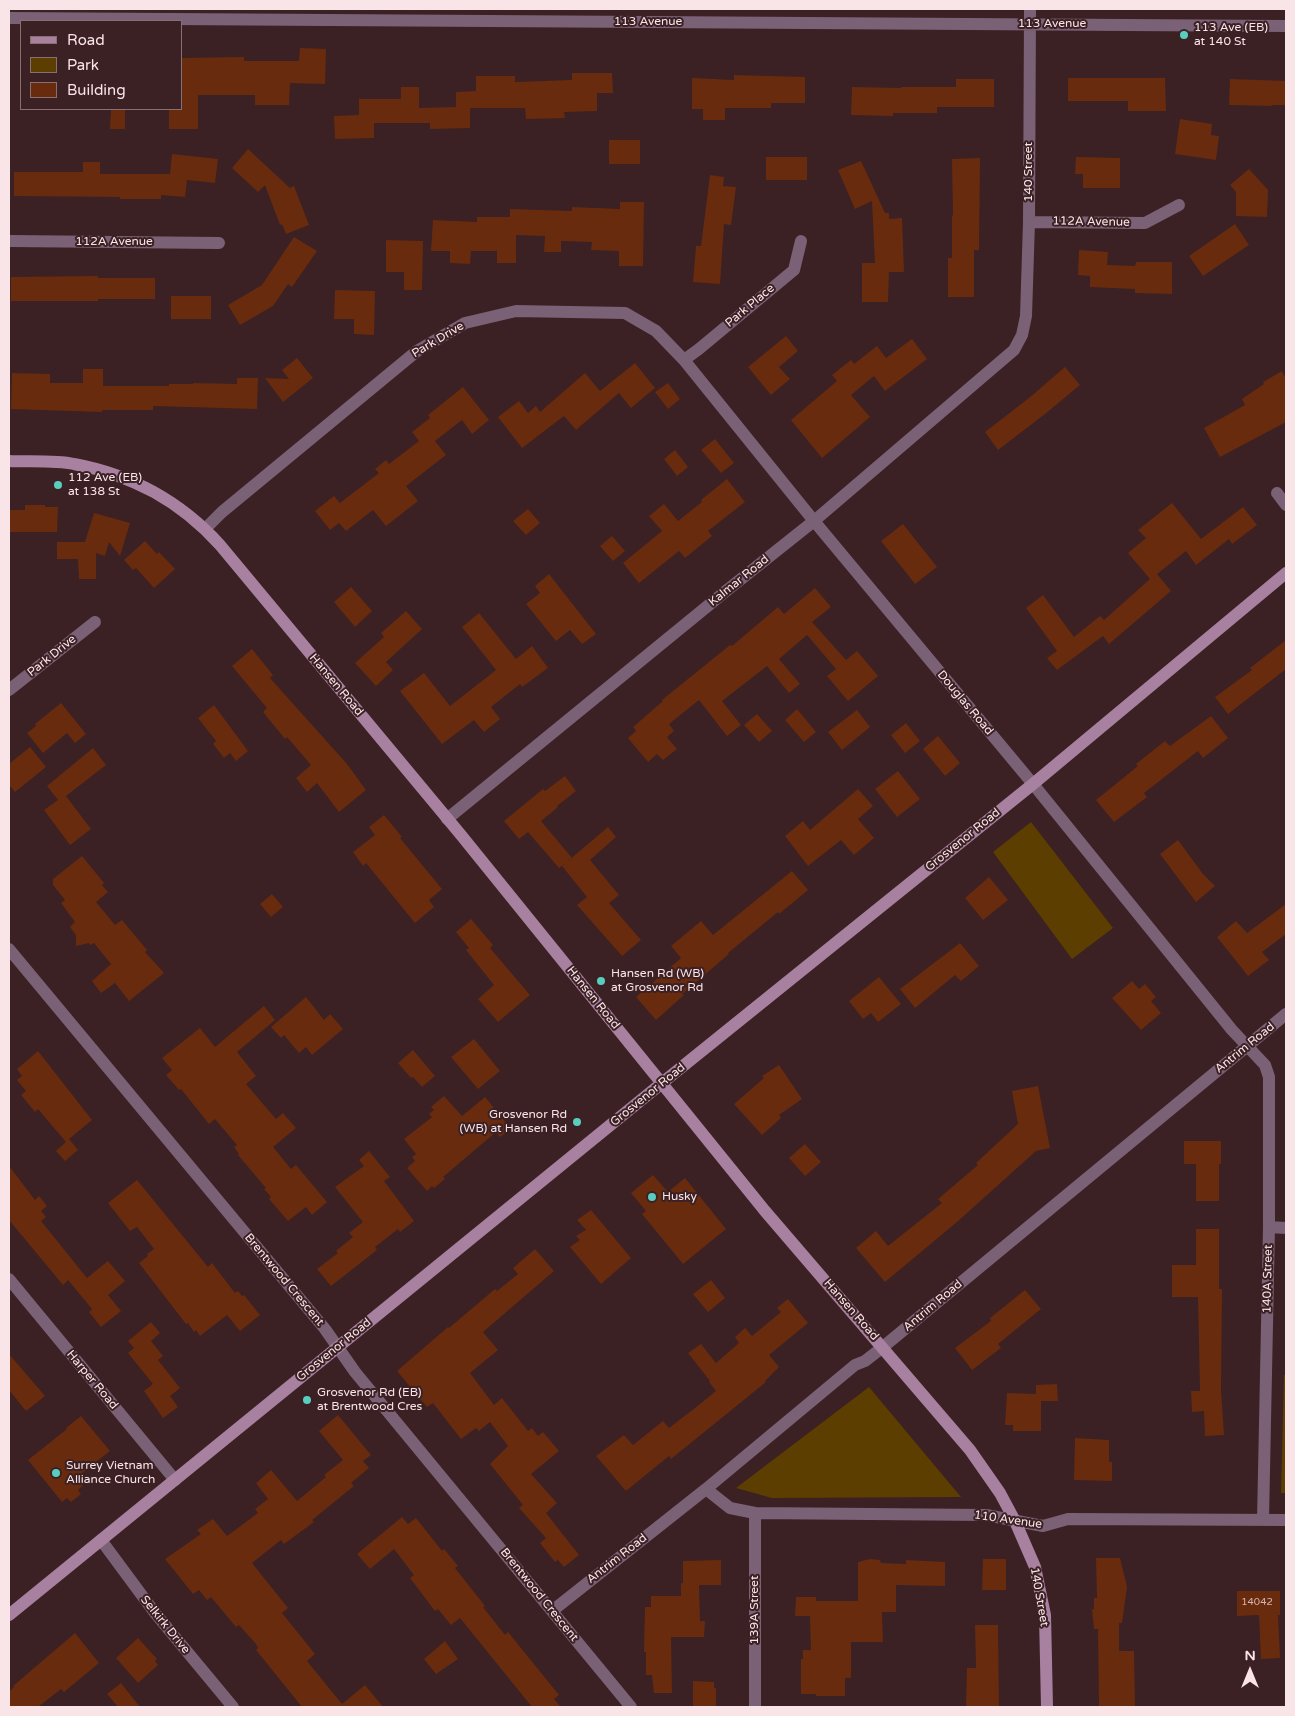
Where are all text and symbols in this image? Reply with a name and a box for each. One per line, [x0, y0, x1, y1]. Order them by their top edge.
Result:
street label: 113 Avenue [614, 15, 682, 29]
street label: 113 Avenue [1018, 17, 1086, 31]
legend [20, 20, 182, 110]
place label: 113 Ave (EB) at 140 St [1194, 21, 1268, 49]
marker: 113 Ave (EB) at 140 St [1178, 29, 1190, 41]
text: Road [67, 31, 105, 49]
text: Park [67, 56, 99, 74]
text: Building [67, 81, 126, 99]
street label: 140 Street [1022, 142, 1036, 202]
street label: 112A Avenue [1052, 214, 1130, 230]
street label: 112A Avenue [75, 235, 153, 249]
street label: Park Place [723, 281, 777, 331]
street label: Park Drive [409, 319, 467, 361]
place label: 112 Ave (EB) at 138 St [68, 471, 142, 499]
marker: 112 Ave (EB) at 138 St [52, 479, 64, 491]
street label: Kalmar Road [706, 552, 772, 610]
street label: Park Drive [25, 632, 79, 680]
street label: Hansen Road [306, 651, 366, 719]
street label: Douglas Road [934, 668, 996, 738]
street label: Grosvenor Road [923, 805, 1003, 875]
street label: Hansen Road [563, 964, 623, 1032]
place label: Hansen Rd (WB) at Grosvenor Rd [611, 967, 704, 995]
marker: Hansen Rd (WB) at Grosvenor Rd [595, 975, 607, 987]
street label: Antrim Road [1212, 1020, 1278, 1076]
street label: Grosvenor Road [608, 1060, 688, 1130]
place label: Grosvenor Rd (WB) at Hansen Rd [460, 1108, 567, 1136]
marker: Grosvenor Rd (WB) at Hansen Rd [571, 1116, 583, 1128]
place label: Husky [662, 1190, 697, 1204]
marker: Husky [646, 1191, 658, 1203]
street label: Brentwood Crescent [241, 1231, 327, 1329]
street label: 140A Street [1260, 1244, 1276, 1314]
street label: Hansen Road [821, 1277, 881, 1343]
street label: Antrim Road [901, 1277, 965, 1335]
street label: Grosvenor Road [294, 1315, 374, 1385]
street label: Harper Road [63, 1348, 121, 1412]
place label: Grosvenor Rd (EB) at Brentwood Cres [317, 1386, 422, 1414]
marker: Grosvenor Rd (EB) at Brentwood Cres [301, 1394, 313, 1406]
place label: Surrey Vietnam Alliance Church [66, 1459, 155, 1487]
marker: Surrey Vietnam Alliance Church [50, 1467, 62, 1479]
street label: 110 Avenue [973, 1508, 1043, 1532]
street label: Antrim Road [584, 1531, 650, 1587]
street label: Brentwood Crescent [497, 1545, 581, 1645]
street label: 140 Street [1027, 1566, 1051, 1628]
street label: 139A Street [748, 1576, 762, 1644]
street label: Selkirk Drive [137, 1593, 193, 1657]
house number: 14042 [1241, 1596, 1273, 1608]
north arrow [1225, 1646, 1275, 1696]
text: N [1244, 1647, 1256, 1664]

